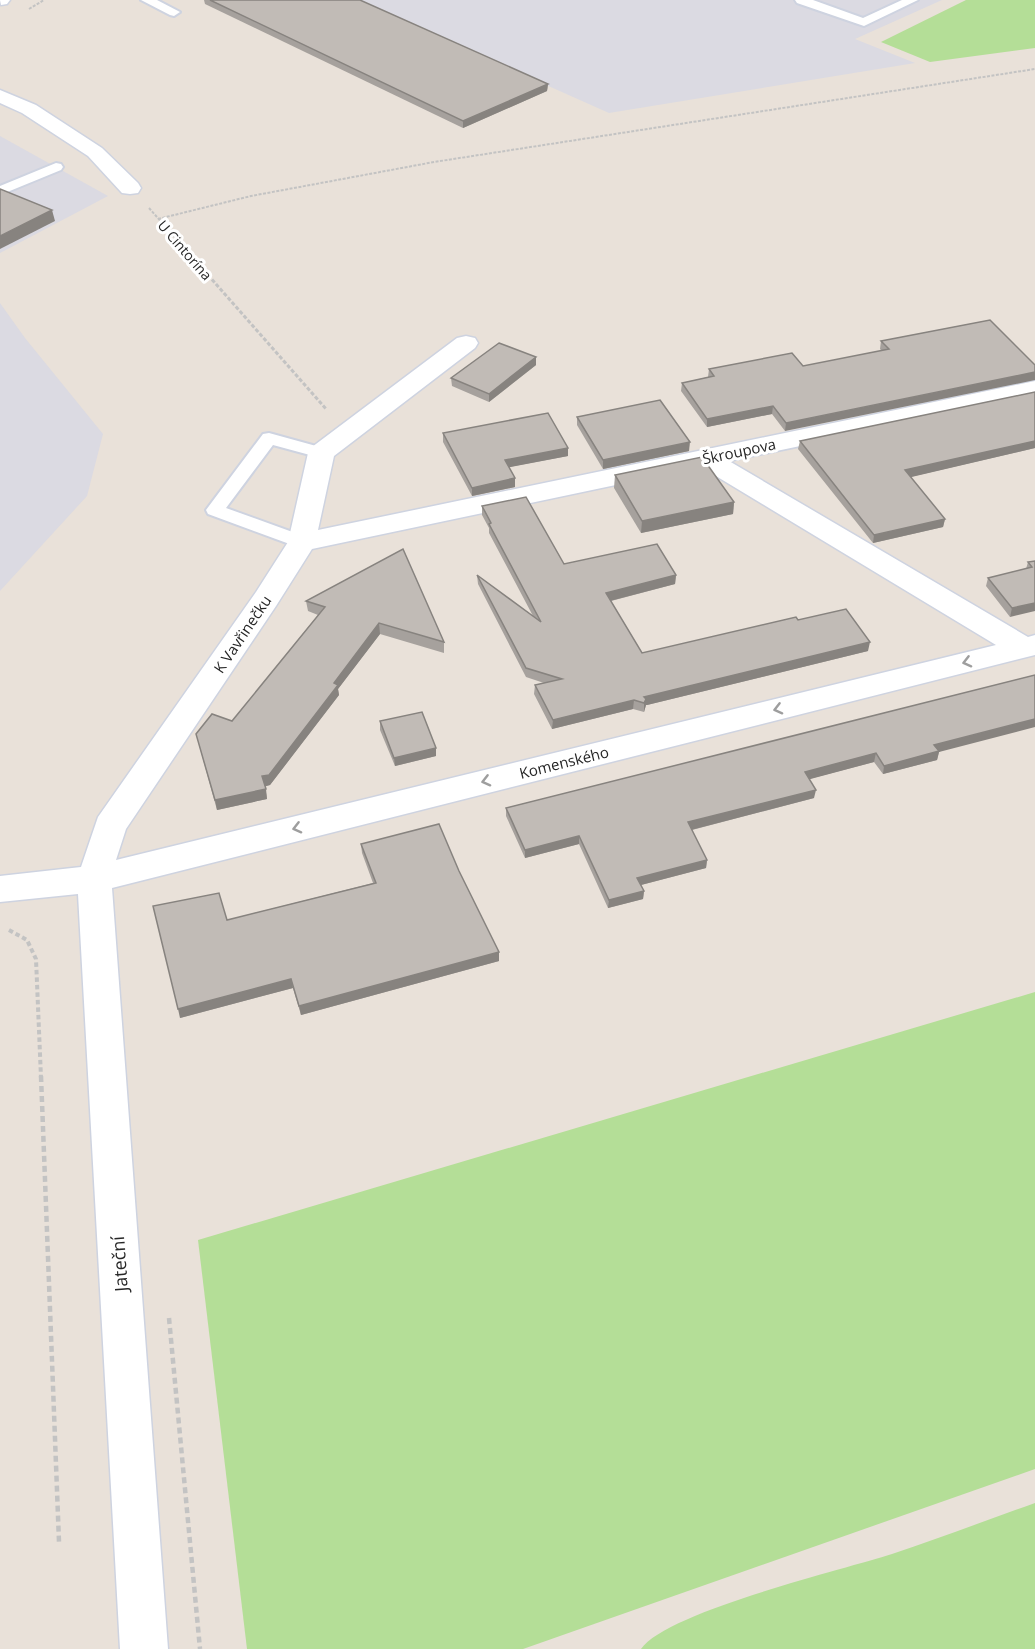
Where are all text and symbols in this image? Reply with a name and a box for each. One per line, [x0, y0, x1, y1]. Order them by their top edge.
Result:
street label: U Cintorína [154, 216, 216, 284]
street label: Škroupova [700, 433, 778, 469]
street label: K Vavřinečku [209, 591, 275, 677]
one-way arrow [962, 654, 972, 667]
one-way arrow [773, 701, 783, 714]
street label: Komenského [517, 741, 611, 783]
one-way arrow [482, 774, 492, 787]
one-way arrow [292, 821, 302, 834]
street label: Jateční [105, 1235, 133, 1295]

